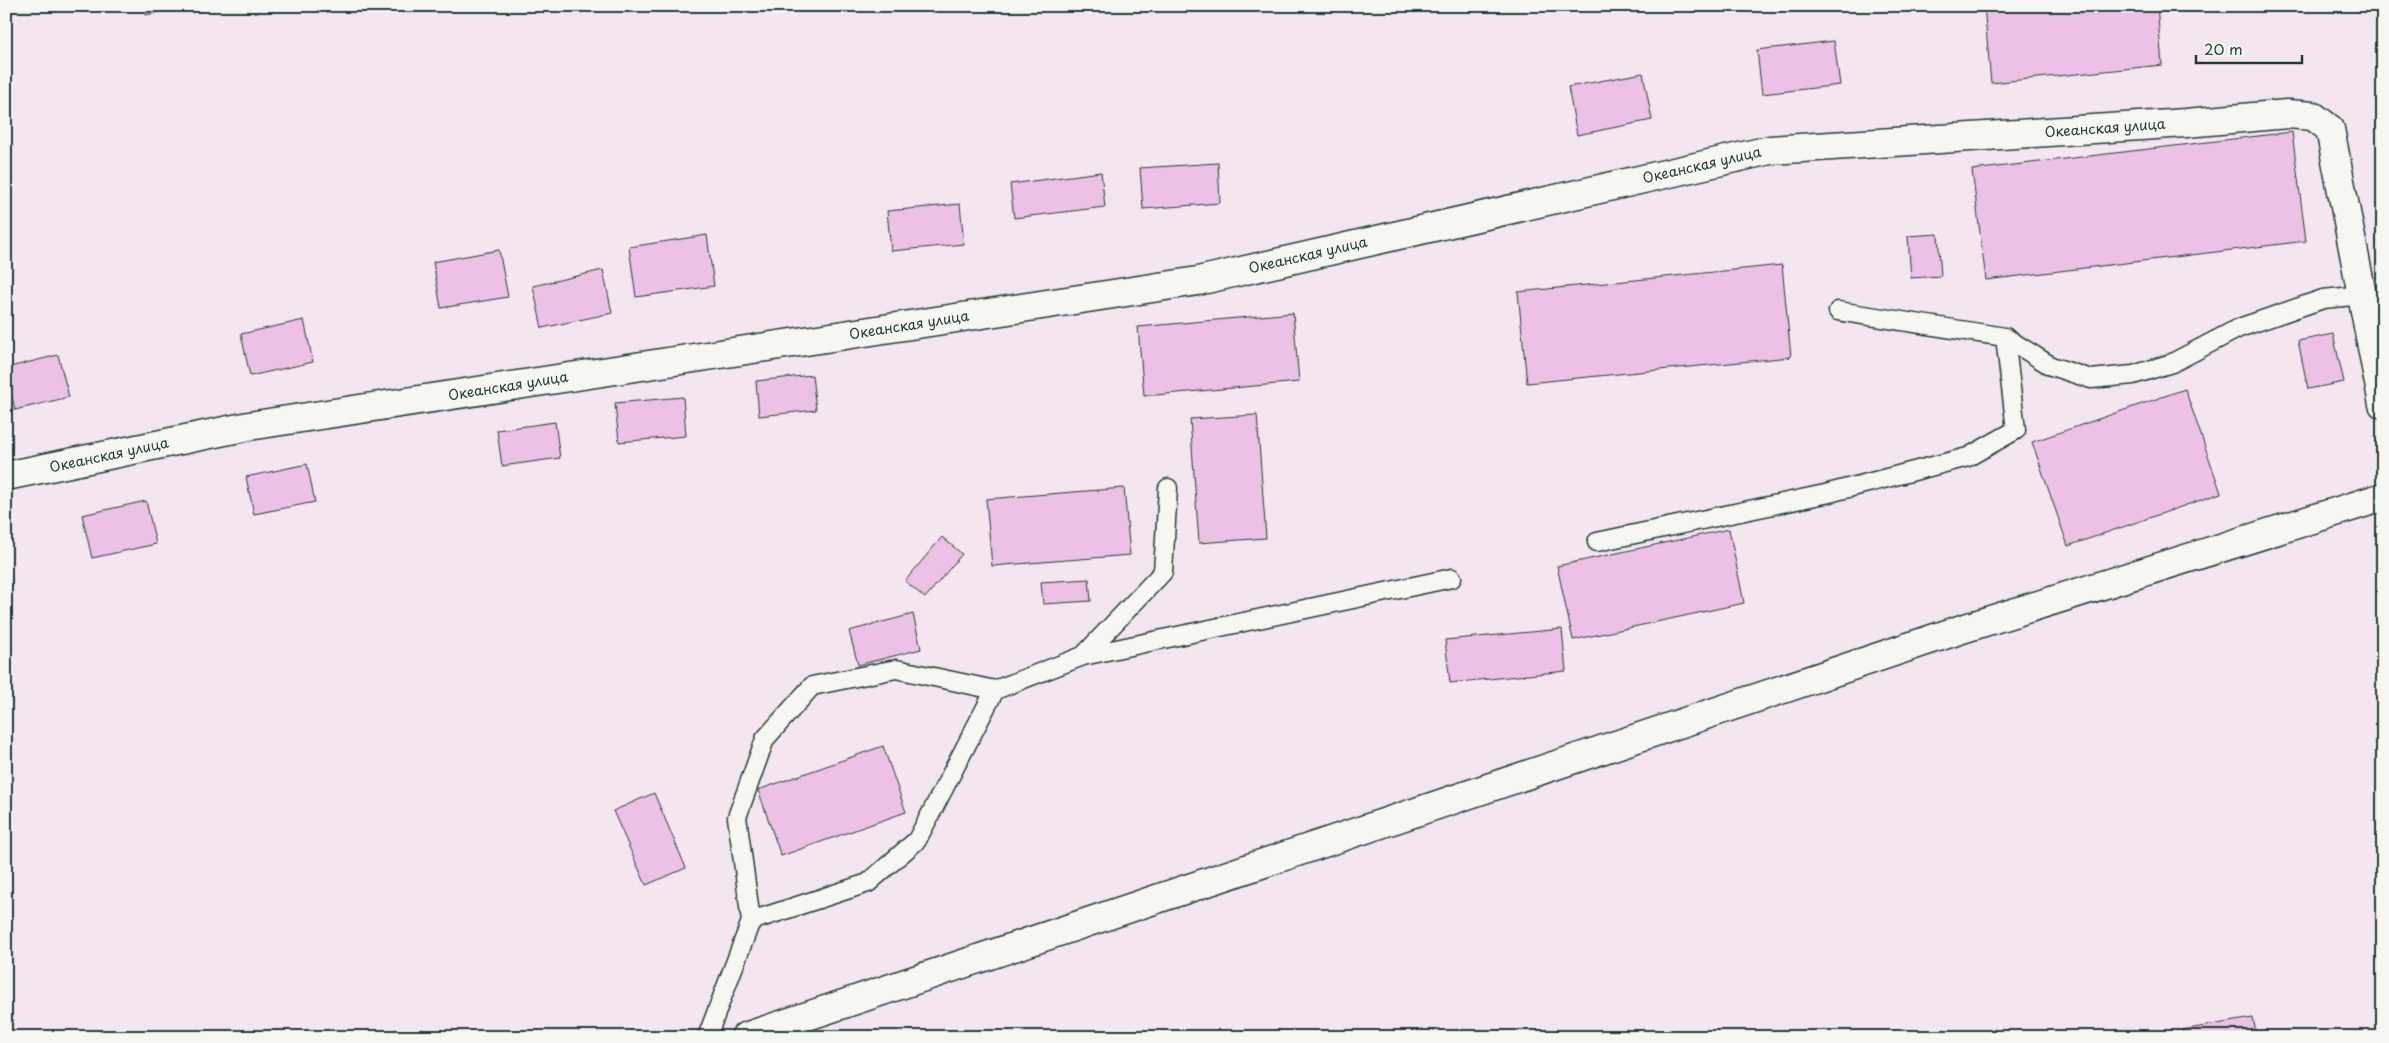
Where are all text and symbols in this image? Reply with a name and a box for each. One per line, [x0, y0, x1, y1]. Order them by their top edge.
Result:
scale bar [2196, 32, 2303, 64]
text: 20 m [2204, 37, 2243, 60]
street label: Океанская улица [2044, 113, 2166, 142]
street label: Океанская улица [1640, 141, 1763, 188]
street label: Океанская улица [1246, 231, 1369, 278]
street label: Океанская улица [847, 305, 971, 344]
street label: Океанская улица [446, 366, 570, 405]
street label: Океанская улица [47, 432, 171, 477]

